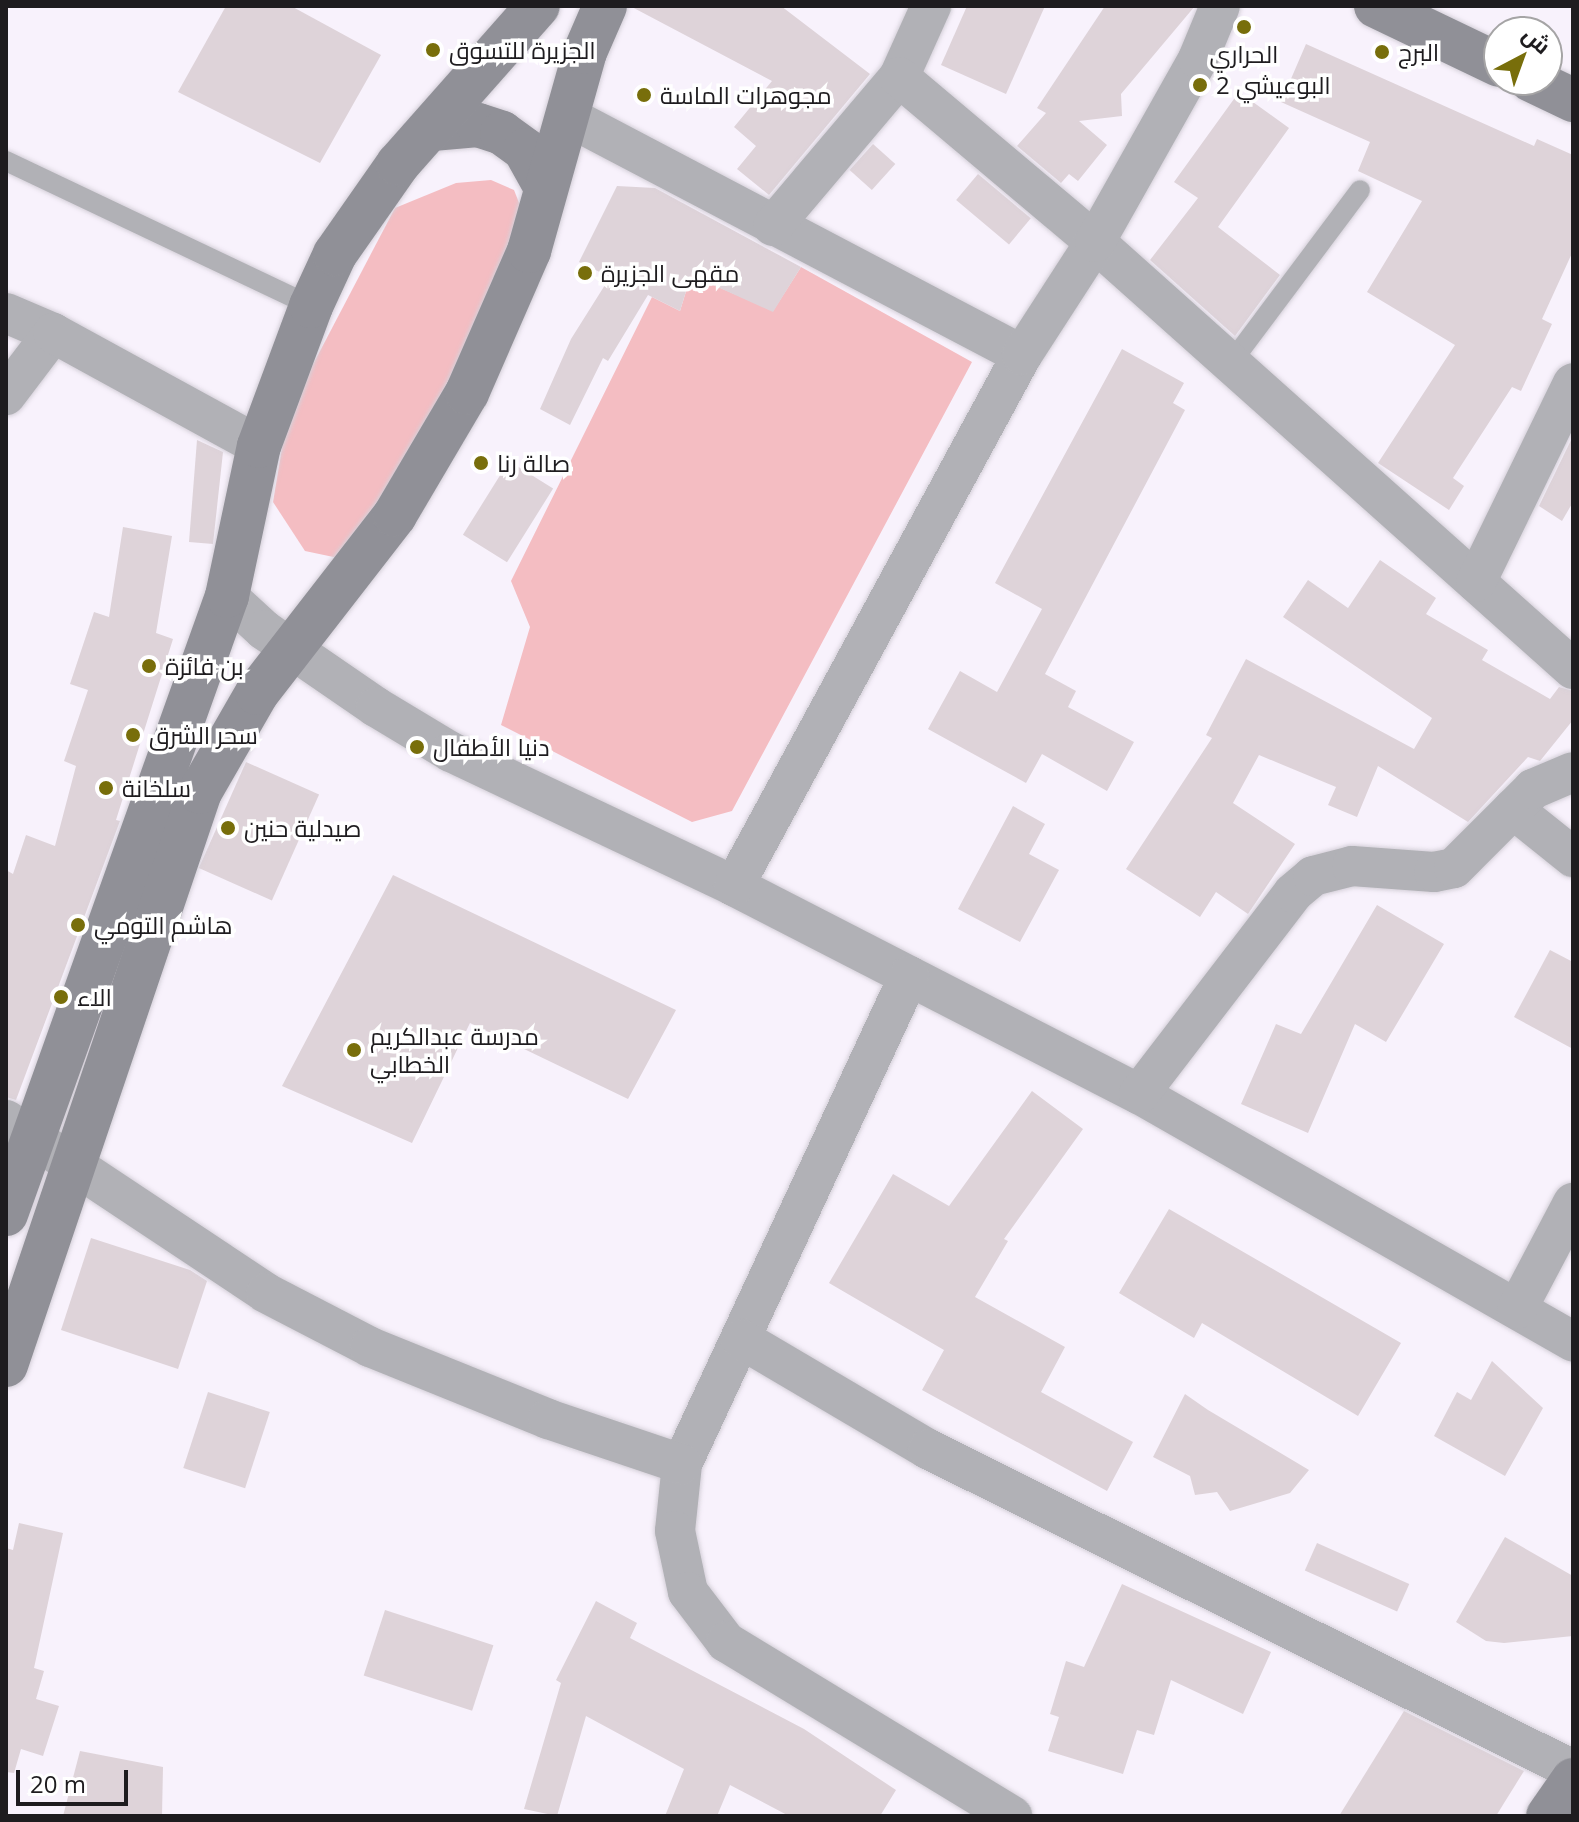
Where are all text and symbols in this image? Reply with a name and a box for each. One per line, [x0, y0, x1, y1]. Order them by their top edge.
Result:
north arrow [1483, 16, 1563, 96]
marker: الحراري [1235, 18, 1253, 36]
text: ش [1517, 19, 1558, 60]
place label: الجزيرة للتسوق [449, 36, 596, 64]
place label: البرج [1398, 38, 1439, 66]
place label: الحراري [1210, 40, 1278, 68]
marker: الجزيرة للتسوق [424, 41, 442, 59]
marker: البرج [1373, 43, 1391, 61]
place label: البوعيشي 2 [1216, 71, 1331, 99]
marker: البوعيشي 2 [1191, 76, 1209, 94]
place label: مجوهرات الماسة [660, 81, 832, 109]
marker: مجوهرات الماسة [635, 86, 653, 104]
place label: مقهى الجزيرة [601, 259, 739, 287]
marker: مقهى الجزيرة [576, 264, 594, 282]
place label: صالة رنا [497, 449, 570, 477]
marker: صالة رنا [472, 454, 490, 472]
place label: بن فائزة [165, 652, 244, 680]
marker: بن فائزة [140, 657, 158, 675]
place label: سحر الشرق [149, 721, 258, 749]
marker: سحر الشرق [124, 726, 142, 744]
place label: دنيا الأطفال [433, 733, 550, 761]
marker: دنيا الأطفال [408, 738, 426, 756]
place label: سلخانة [122, 774, 191, 802]
marker: سلخانة [97, 779, 115, 797]
place label: صيدلية حنين [244, 814, 362, 842]
marker: صيدلية حنين [219, 819, 237, 837]
place label: هاشم التومي [94, 911, 233, 939]
marker: هاشم التومي [69, 916, 87, 934]
place label: الاء [77, 983, 112, 1011]
marker: الاء [52, 988, 70, 1006]
place label: مدرسة عبدالكريم الخطابي [370, 1022, 539, 1078]
marker: مدرسة عبدالكريم الخطابي [345, 1041, 363, 1059]
scale bar [20, 1754, 132, 1804]
text: 20 m [30, 1767, 86, 1800]

